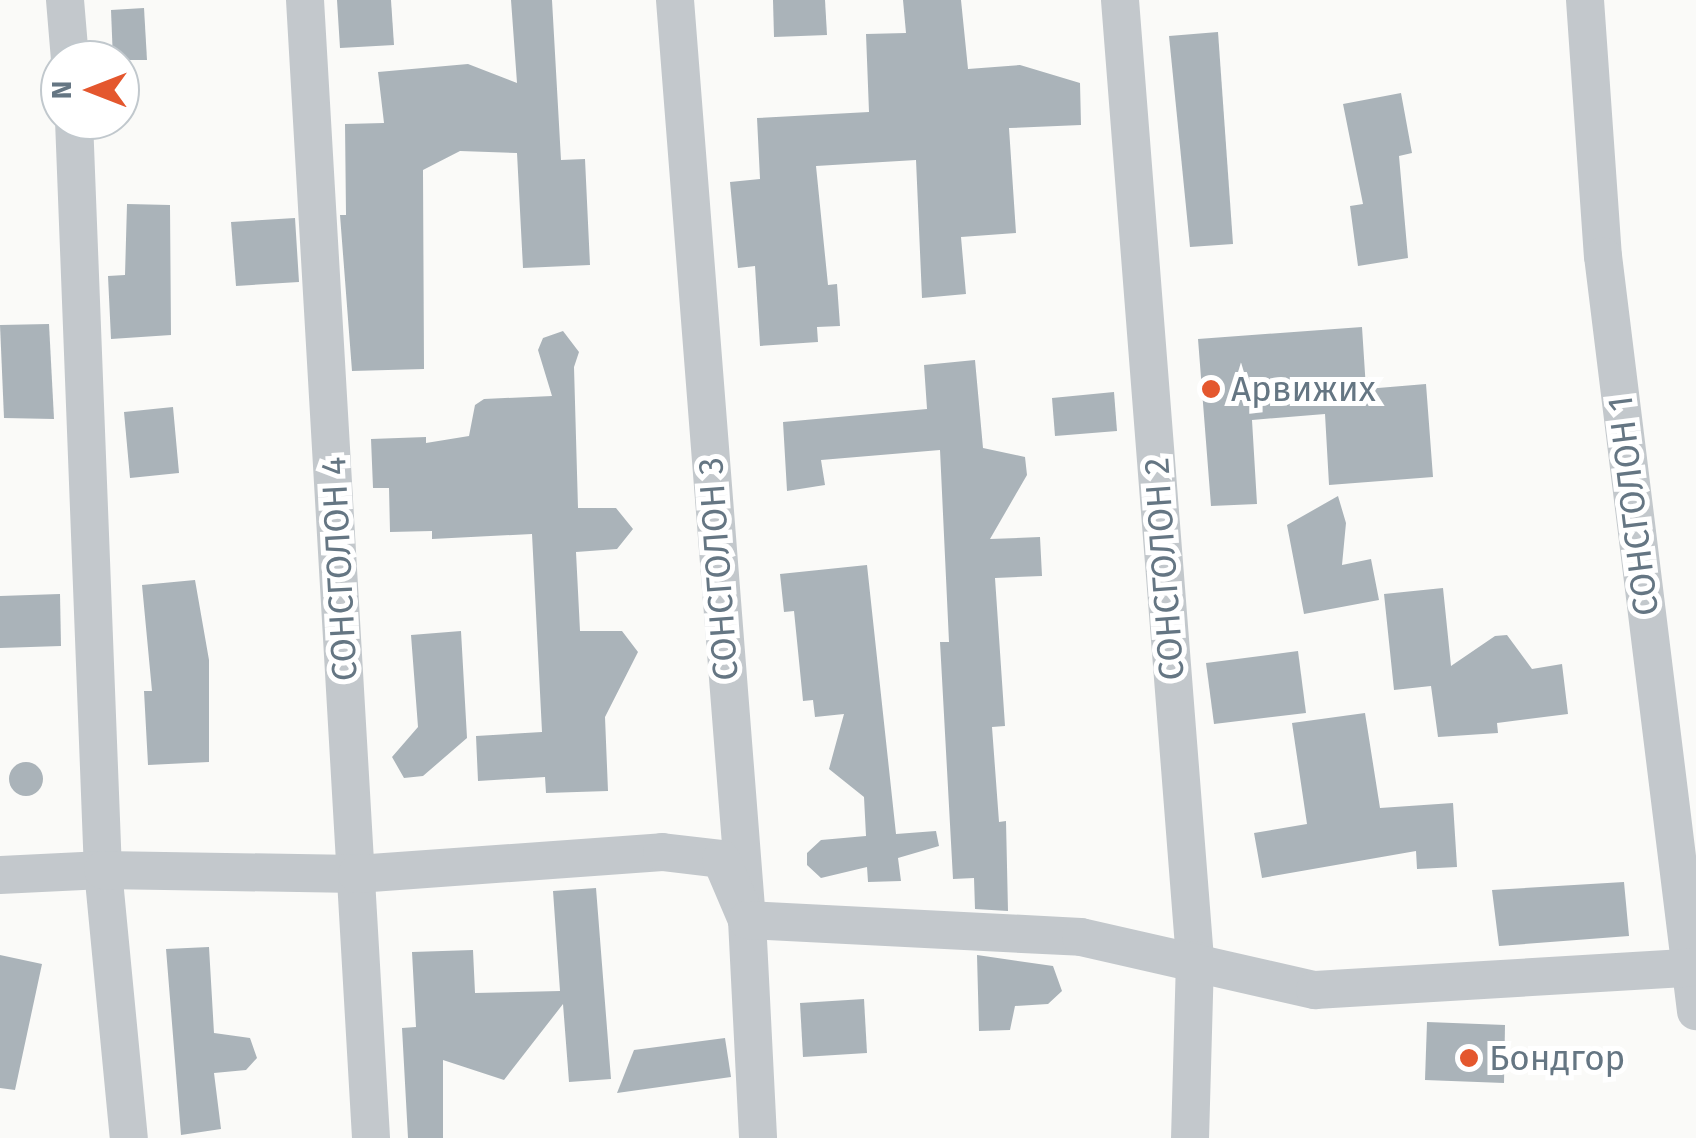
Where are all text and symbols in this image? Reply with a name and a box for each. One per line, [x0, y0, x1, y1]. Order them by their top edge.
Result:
north arrow [40, 40, 140, 140]
text: N [45, 81, 78, 99]
place label: Арвижих [1231, 368, 1376, 410]
marker: Арвижих [1200, 378, 1222, 400]
street label: СОНСГОЛОН 1 [1599, 394, 1667, 618]
street label: СОНСГОЛОН 4 [312, 456, 366, 682]
street label: СОНСГОЛОН 3 [689, 456, 747, 682]
street label: СОНСГОЛОН 2 [1135, 456, 1193, 682]
place label: Бондгор [1489, 1037, 1625, 1079]
marker: Бондгор [1458, 1047, 1480, 1069]

